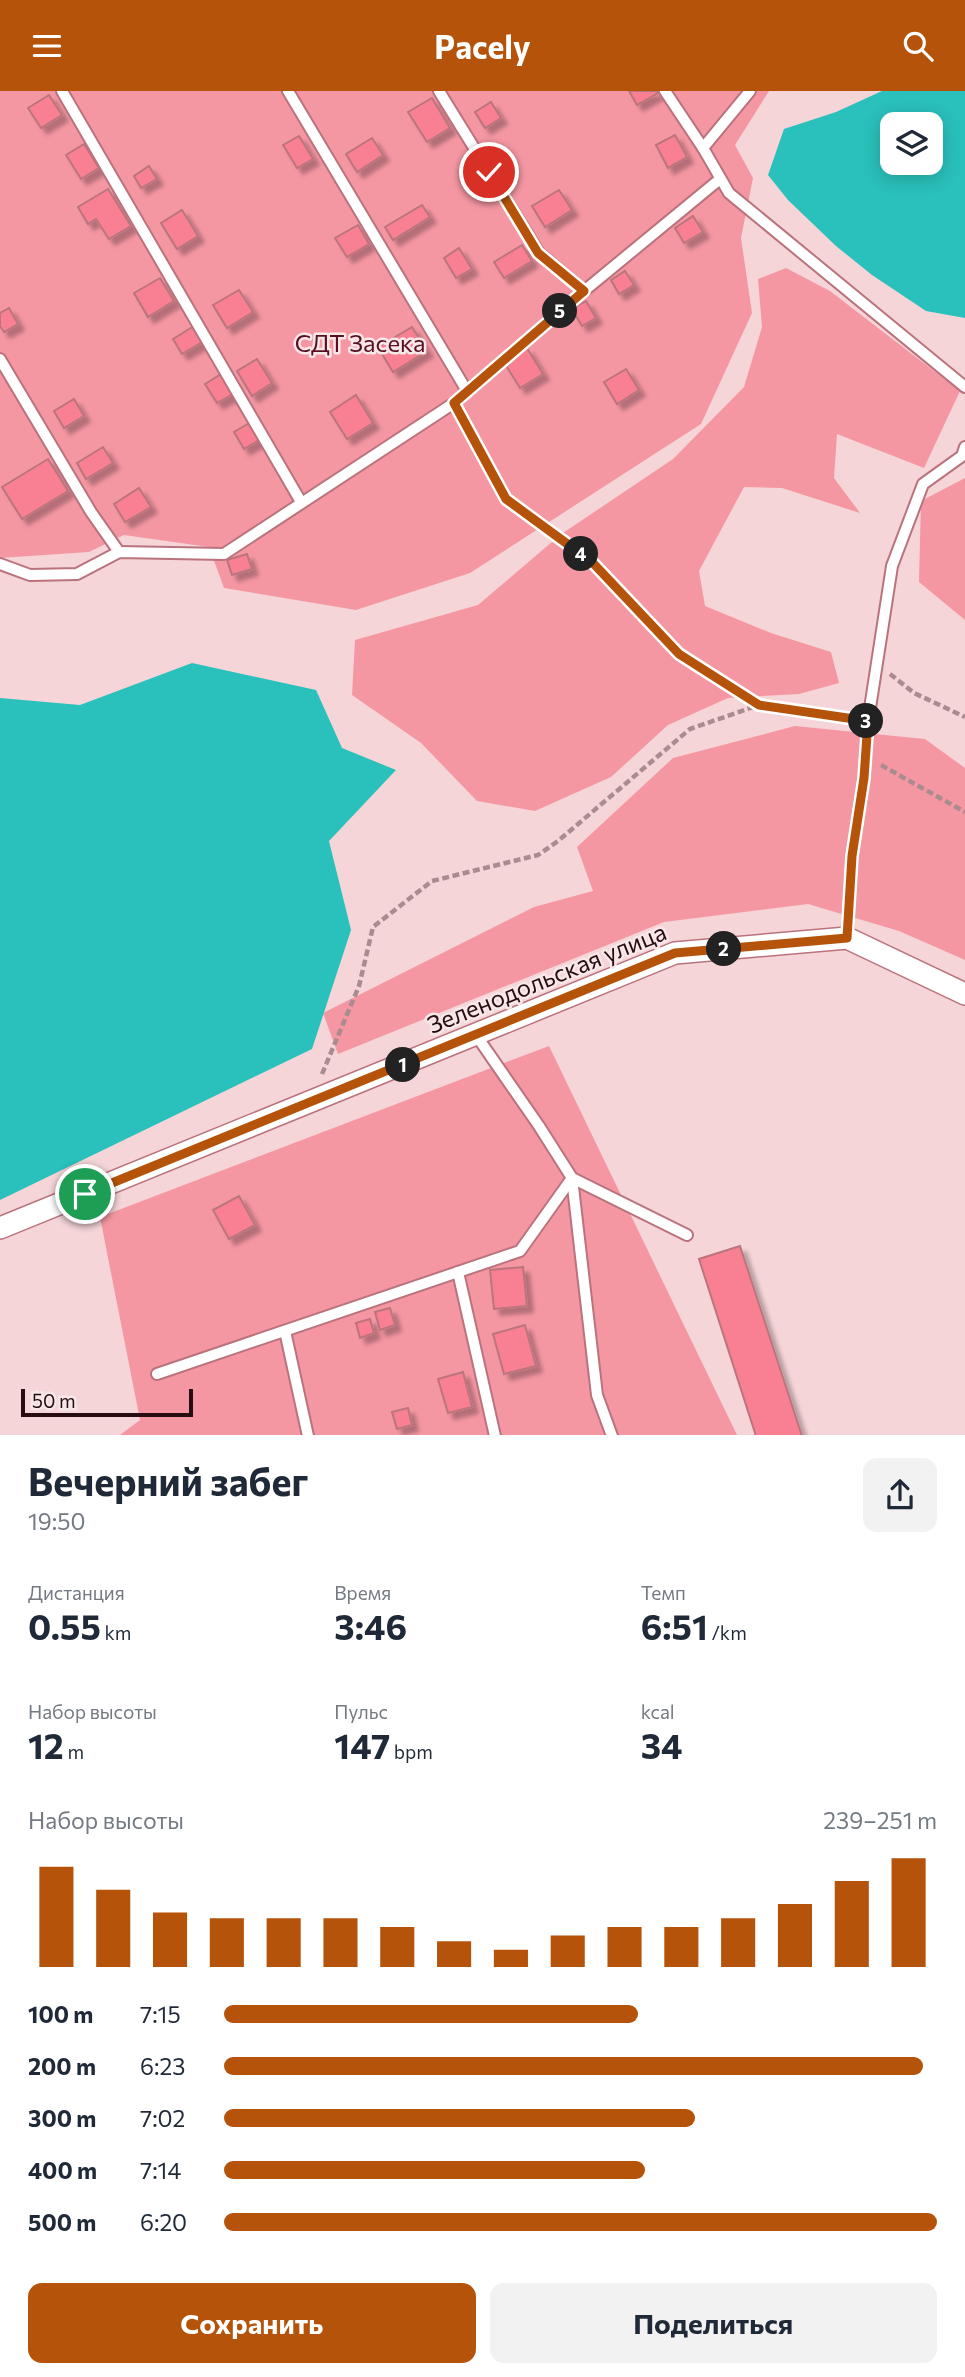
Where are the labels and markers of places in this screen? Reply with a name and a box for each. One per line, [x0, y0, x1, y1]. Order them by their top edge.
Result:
pin [459, 142, 519, 202]
pin: 5 [542, 293, 578, 329]
pin: 4 [564, 537, 598, 571]
pin: 3 [848, 703, 884, 739]
pin: 2 [706, 931, 742, 967]
pin: 1 [386, 1047, 420, 1083]
pin [55, 1164, 115, 1224]

